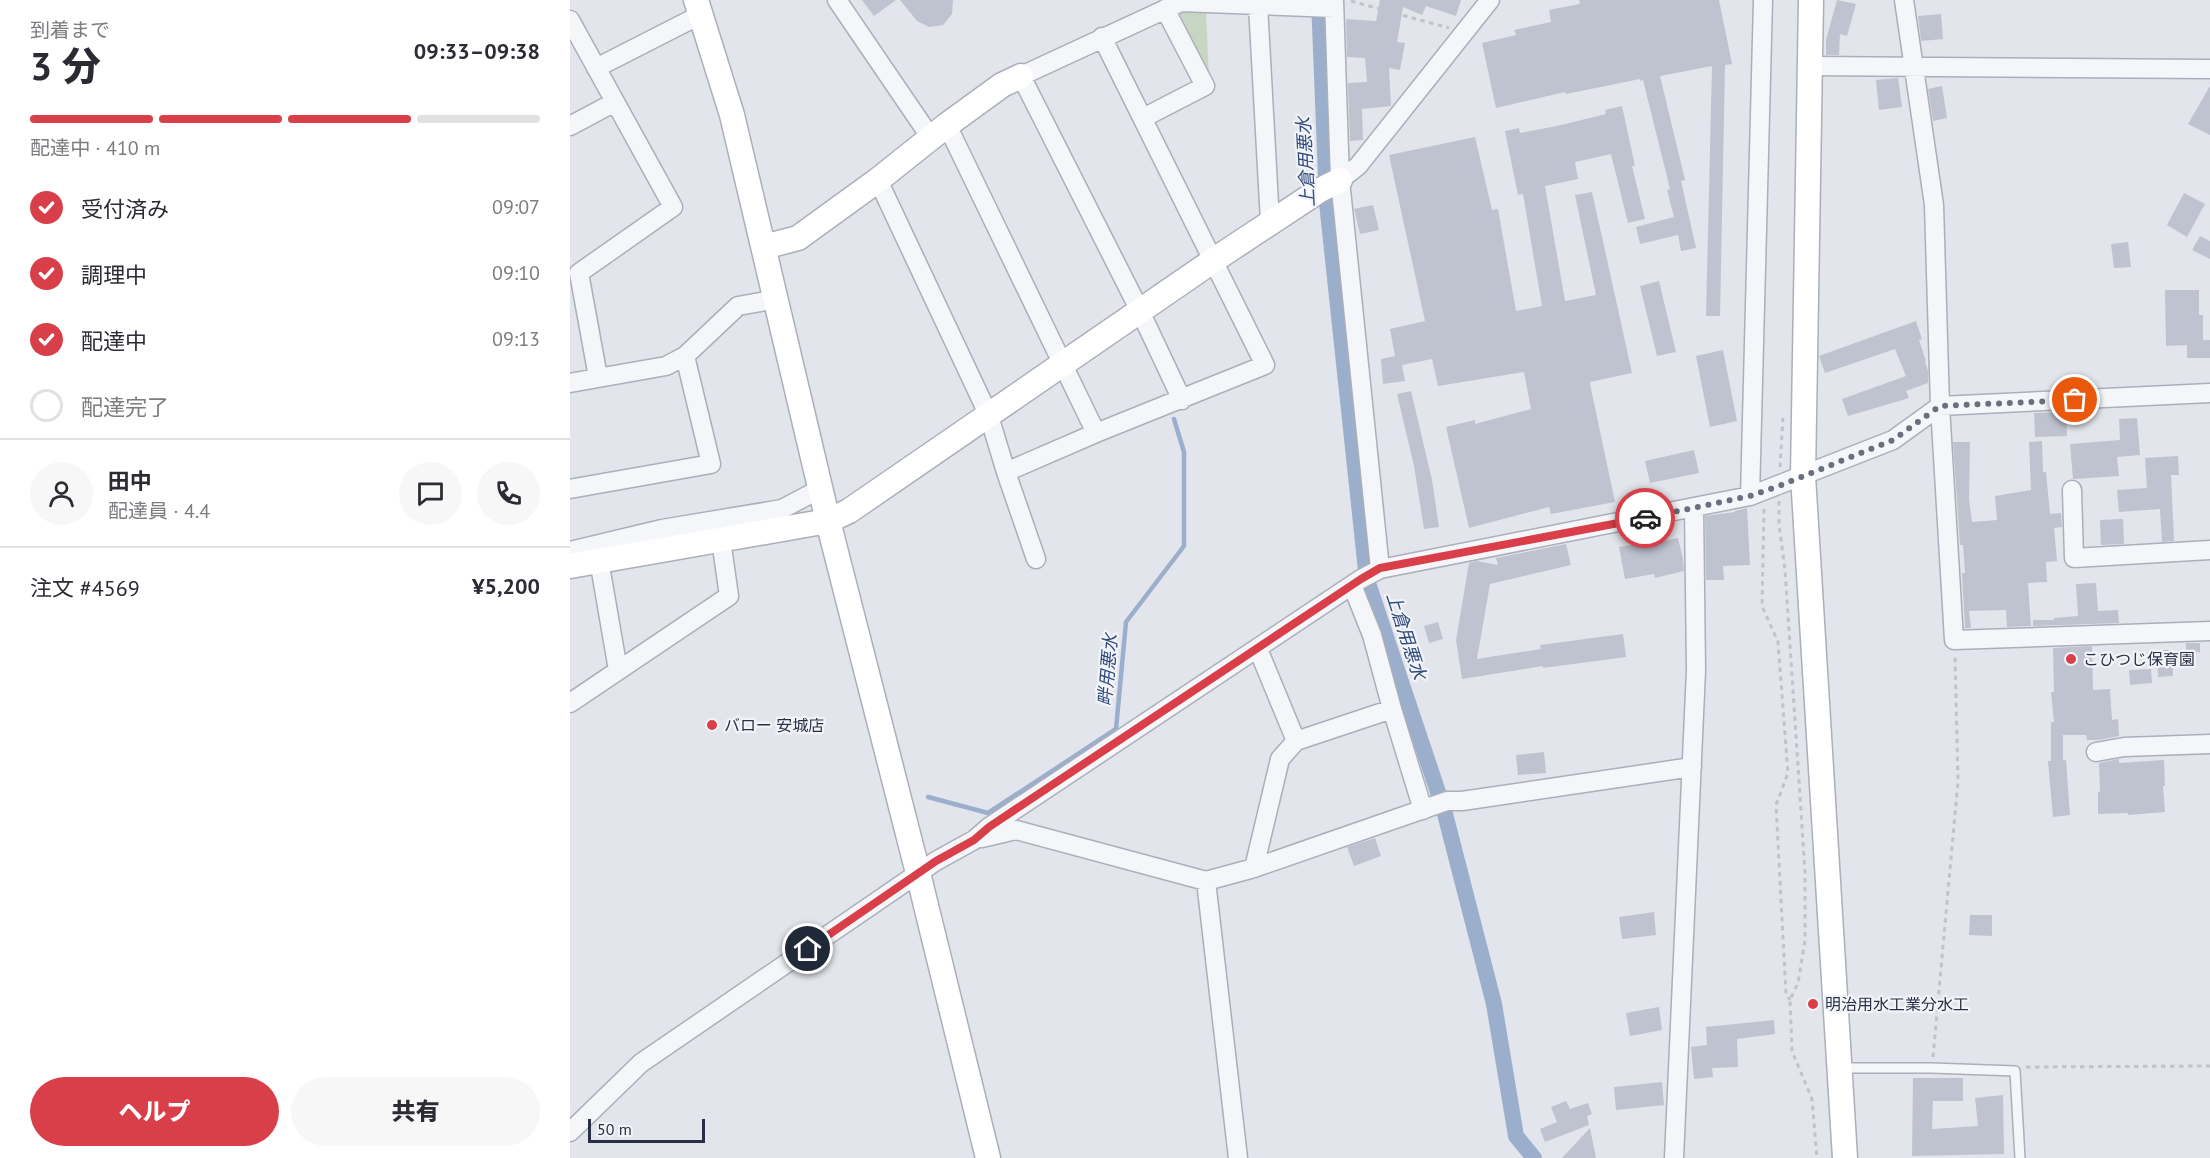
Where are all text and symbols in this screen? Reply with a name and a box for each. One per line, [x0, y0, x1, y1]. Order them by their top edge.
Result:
text: 到着まで [30, 17, 110, 43]
text: 09:33–09:38 [414, 37, 540, 65]
text: 3 分 [30, 40, 101, 91]
water label: 上倉用悪水 [1292, 114, 1319, 208]
text: 配達中 · 410 m [30, 135, 160, 161]
icon: check [30, 191, 63, 224]
text: 09:07 [492, 194, 540, 220]
text: 受付済み [81, 195, 169, 223]
icon: check [30, 257, 63, 290]
text: 09:10 [492, 260, 540, 286]
text: 調理中 [81, 261, 147, 289]
icon: check [30, 323, 63, 356]
text: 09:13 [492, 326, 540, 352]
text: 配達中 [81, 327, 147, 355]
pin [2049, 374, 2100, 425]
icon: bag [2058, 383, 2091, 416]
text: 配達完了 [81, 393, 169, 421]
button: person [30, 462, 93, 525]
button: chat [399, 462, 462, 525]
button: phone [477, 462, 540, 525]
text: 田中 [108, 467, 152, 495]
courier [1615, 488, 1675, 548]
text: 配達員 · 4.4 [108, 498, 210, 524]
icon: car [1629, 502, 1662, 535]
text: ¥5,200 [472, 572, 540, 600]
text: 注文 #4569 [30, 574, 140, 602]
water label: 上倉用悪水 [1382, 589, 1432, 684]
water label: 畔用悪水 [1093, 631, 1122, 707]
place label: こひつじ保育園 [2083, 649, 2195, 669]
marker: こひつじ保育園 [2064, 652, 2078, 666]
place label: バロー 安城店 [724, 715, 824, 735]
marker: バロー 安城店 [705, 718, 719, 732]
pin [782, 923, 833, 974]
icon: home [791, 932, 824, 965]
place label: 明治用水工業分水工 [1825, 994, 1969, 1014]
marker: 明治用水工業分水工 [1806, 997, 1820, 1011]
button: ヘルプ [30, 1077, 279, 1146]
button: 共有 [291, 1077, 540, 1146]
scale bar [588, 1116, 705, 1144]
text: 50 m [597, 1119, 632, 1139]

